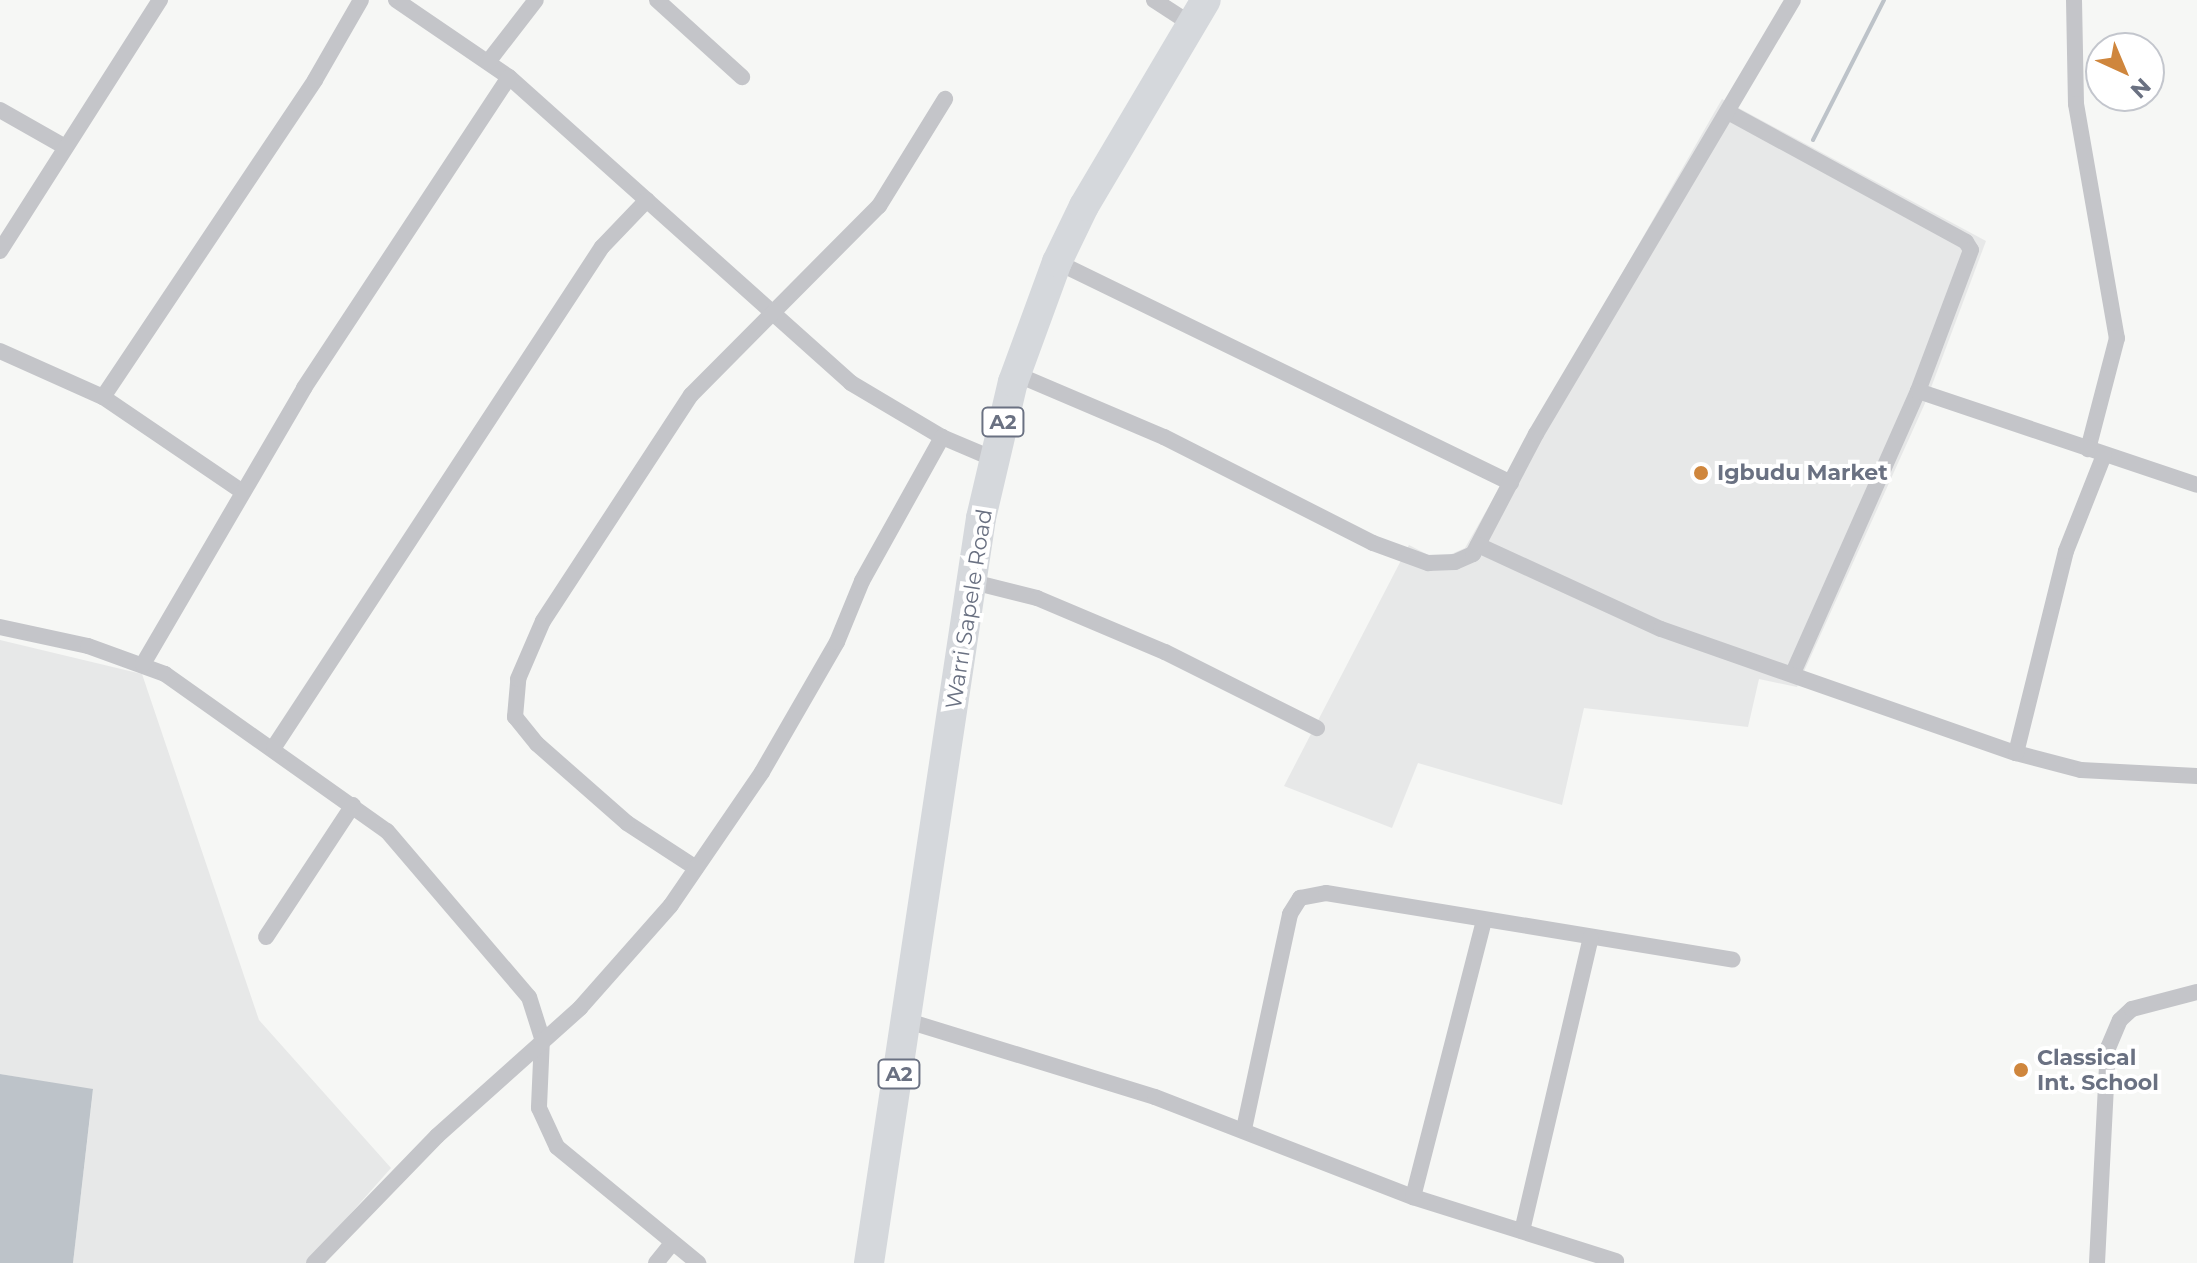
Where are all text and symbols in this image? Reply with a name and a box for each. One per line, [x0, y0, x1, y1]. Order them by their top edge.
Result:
north arrow [2085, 32, 2165, 112]
text: N [2125, 72, 2156, 104]
road number: A2 [981, 406, 1025, 438]
place label: Igbudu Market [1717, 460, 1888, 486]
marker: Igbudu Market [1692, 464, 1710, 482]
street label: Warri Sapele Road [940, 507, 998, 711]
place label: Classical Int. School [2037, 1044, 2159, 1096]
road number: A2 [877, 1058, 921, 1090]
marker: Classical Int. School [2012, 1061, 2030, 1079]

